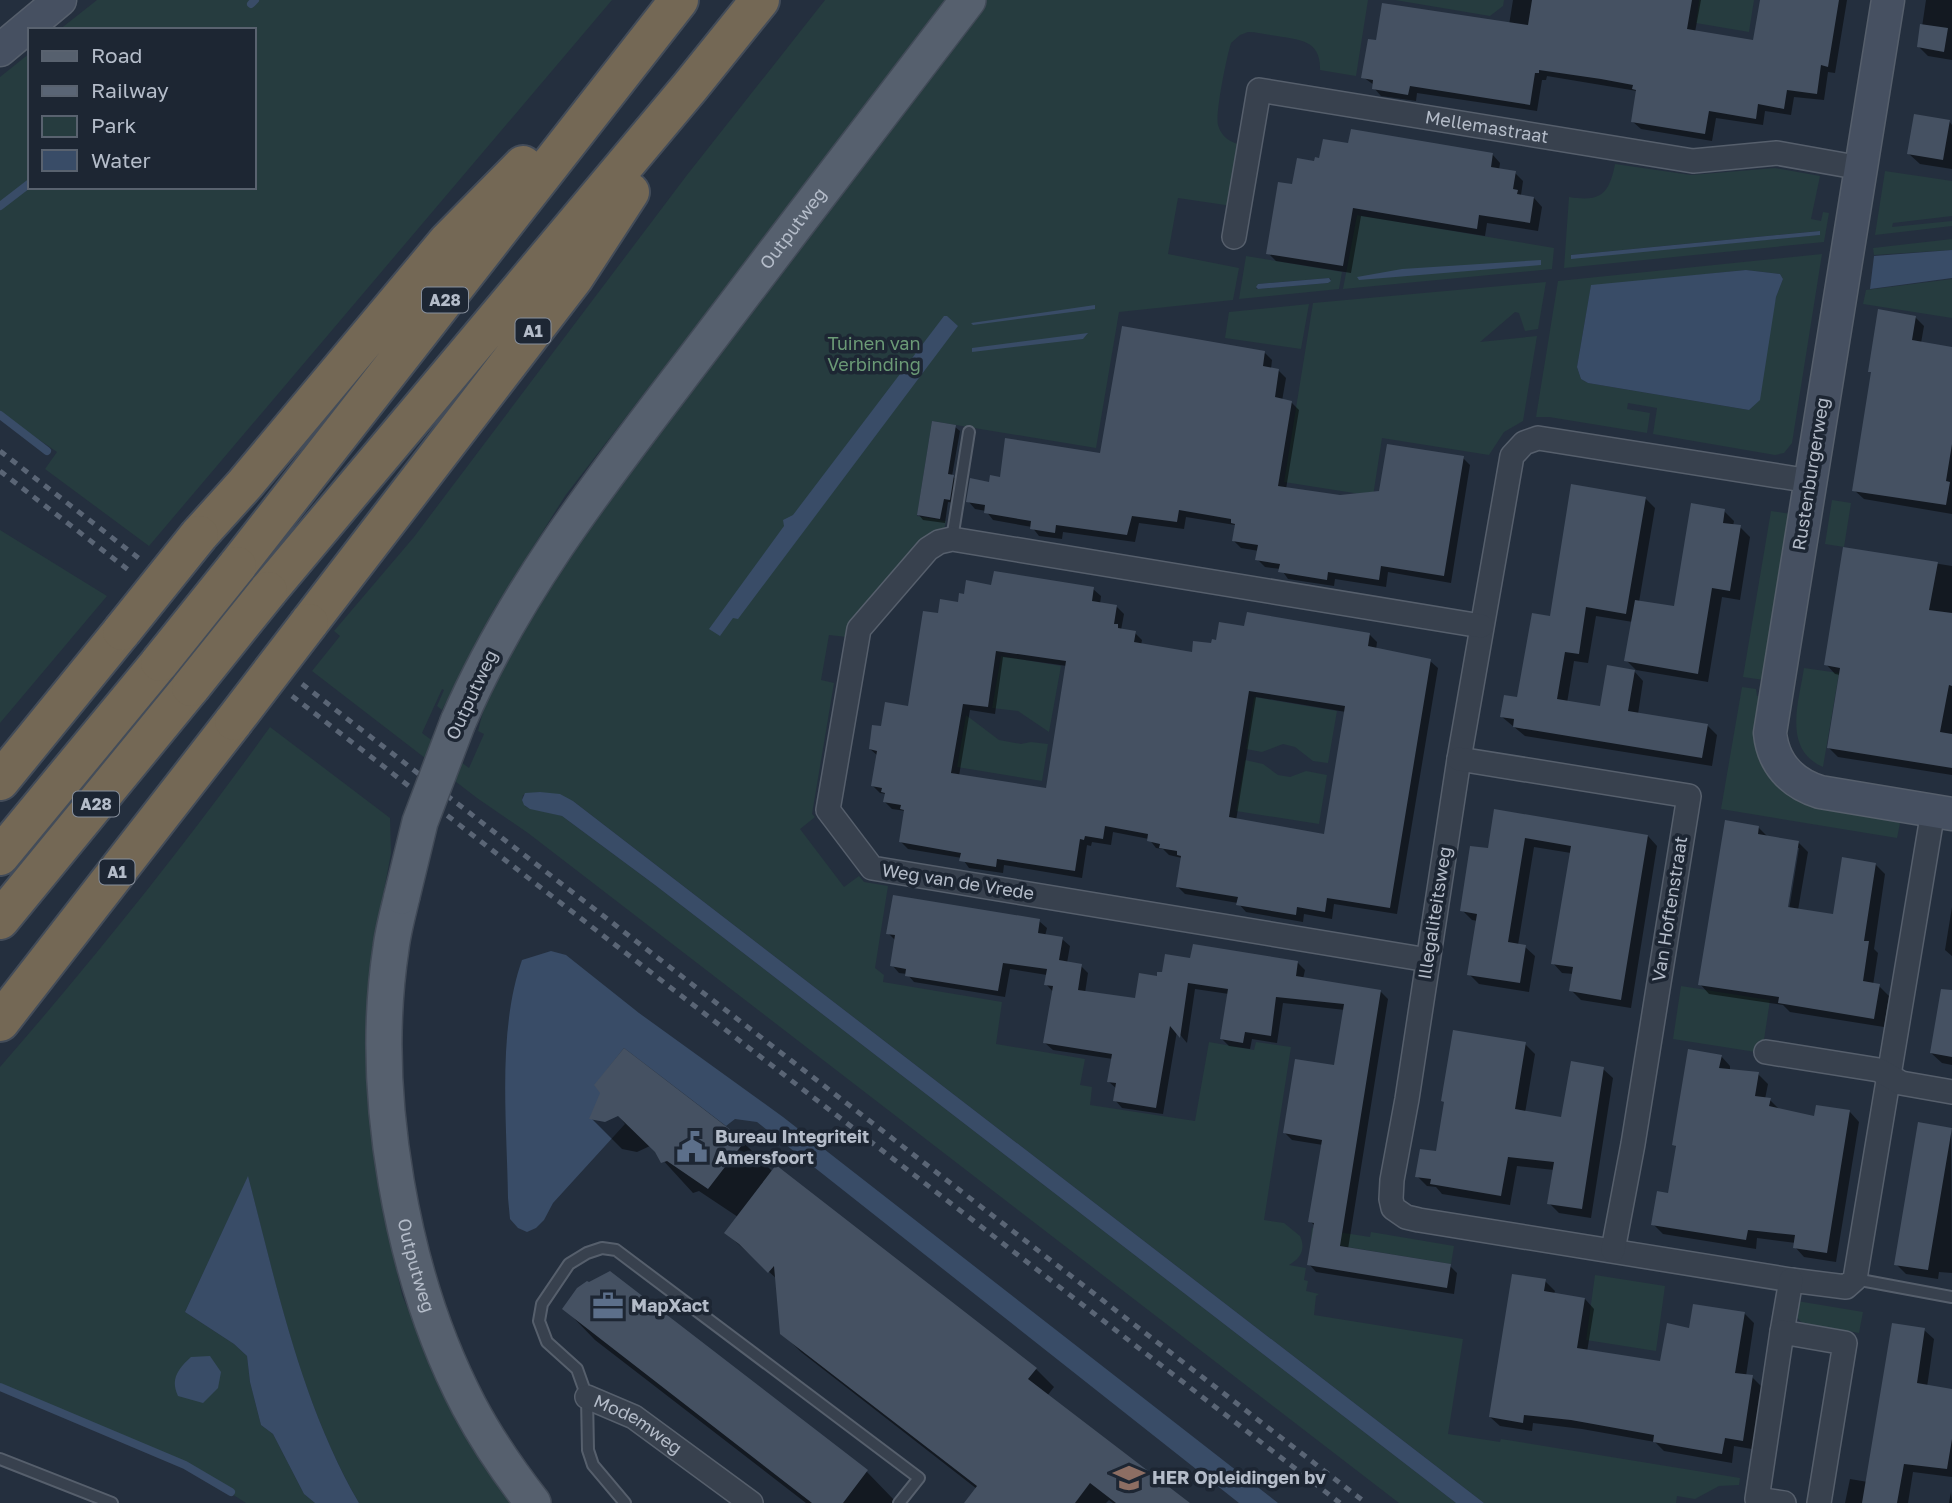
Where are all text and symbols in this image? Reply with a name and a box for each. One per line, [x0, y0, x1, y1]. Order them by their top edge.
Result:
legend [28, 28, 256, 189]
text: Road [91, 42, 142, 68]
text: Railway [91, 77, 169, 103]
street label: Mellemastraat [1424, 105, 1550, 147]
text: Park [91, 112, 137, 138]
text: Water [91, 147, 151, 173]
street label: Outputweg [754, 183, 830, 273]
road number: A28 [422, 288, 468, 312]
road number: A1 [516, 318, 550, 344]
park label: Tuinen van Verbinding [827, 332, 921, 375]
street label: Rustenburgerweg [1787, 396, 1833, 552]
street label: Outputweg [441, 646, 501, 743]
road number: A28 [73, 792, 119, 817]
street label: Van Hoftenstraat [1647, 834, 1691, 983]
street label: Illegaliteitsweg [1413, 845, 1455, 981]
street label: Weg van de Vrede [880, 858, 1036, 904]
road number: A1 [100, 860, 134, 884]
place label: Bureau Integriteit Amersfoort [715, 1125, 869, 1168]
public building icon: Bureau Integriteit Amersfoort [675, 1130, 709, 1164]
street label: Outputweg [394, 1216, 440, 1315]
office icon: MapXact [591, 1289, 625, 1323]
place label: MapXact [631, 1294, 709, 1316]
street label: Modemweg [591, 1389, 687, 1459]
school or university icon: HER Opleidingen bv [1112, 1461, 1146, 1495]
place label: HER Opleidingen bv [1152, 1466, 1326, 1488]

